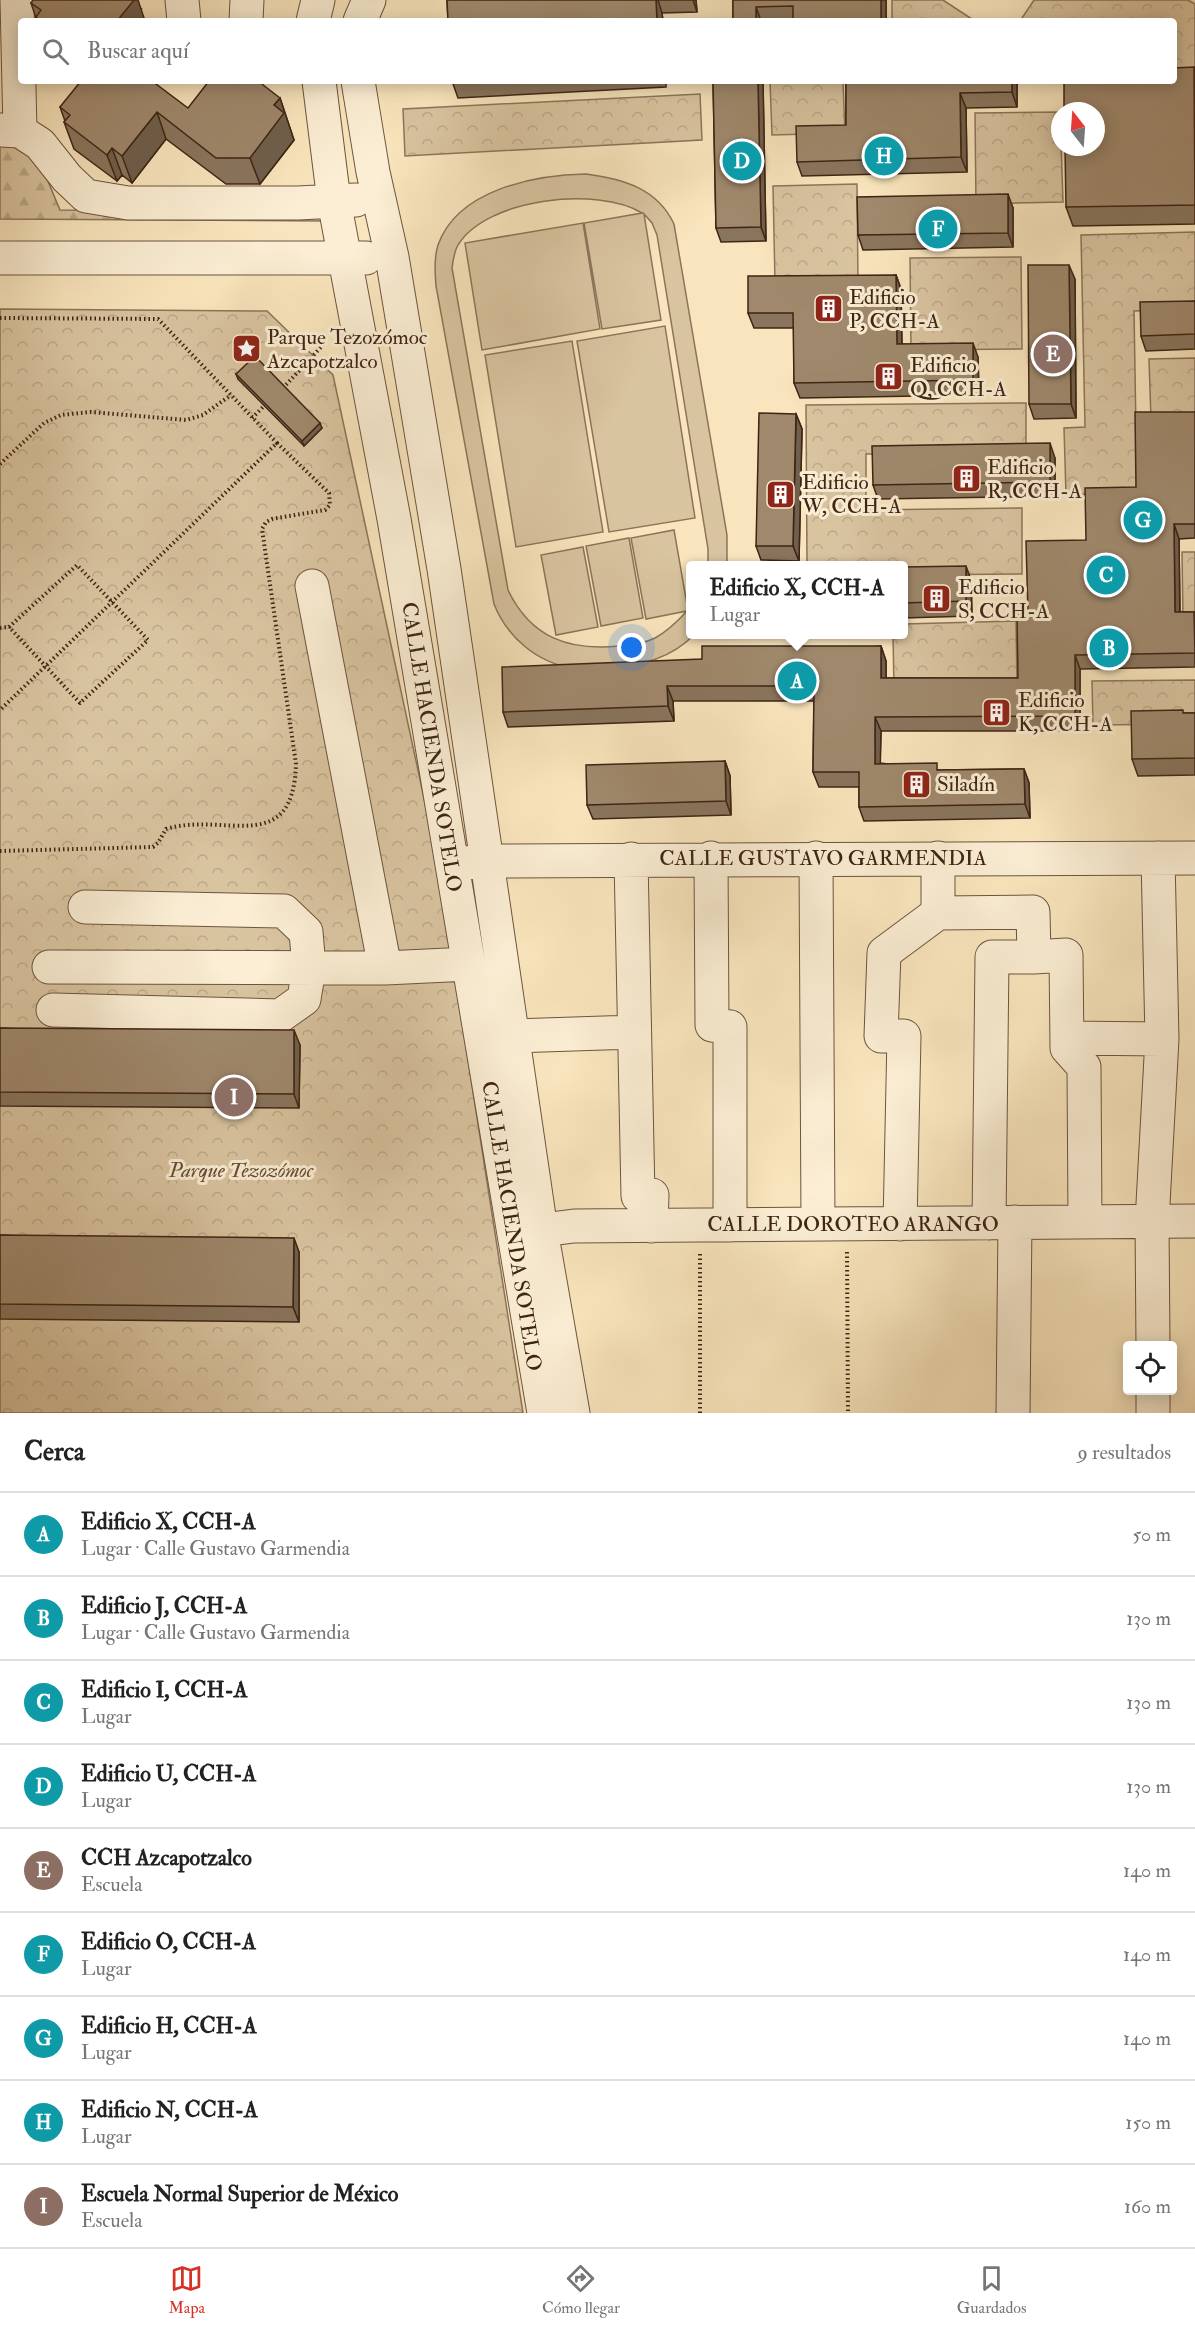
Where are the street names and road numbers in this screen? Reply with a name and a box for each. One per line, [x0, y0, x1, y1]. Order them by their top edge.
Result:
street label: CALLE HACIENDA SOTELO [395, 600, 468, 894]
street label: CALLE GUSTAVO GARMENDIA [659, 845, 987, 872]
street label: CALLE HACIENDA SOTELO [475, 1079, 548, 1373]
street label: CALLE DOROTEO ARANGO [707, 1211, 999, 1238]

